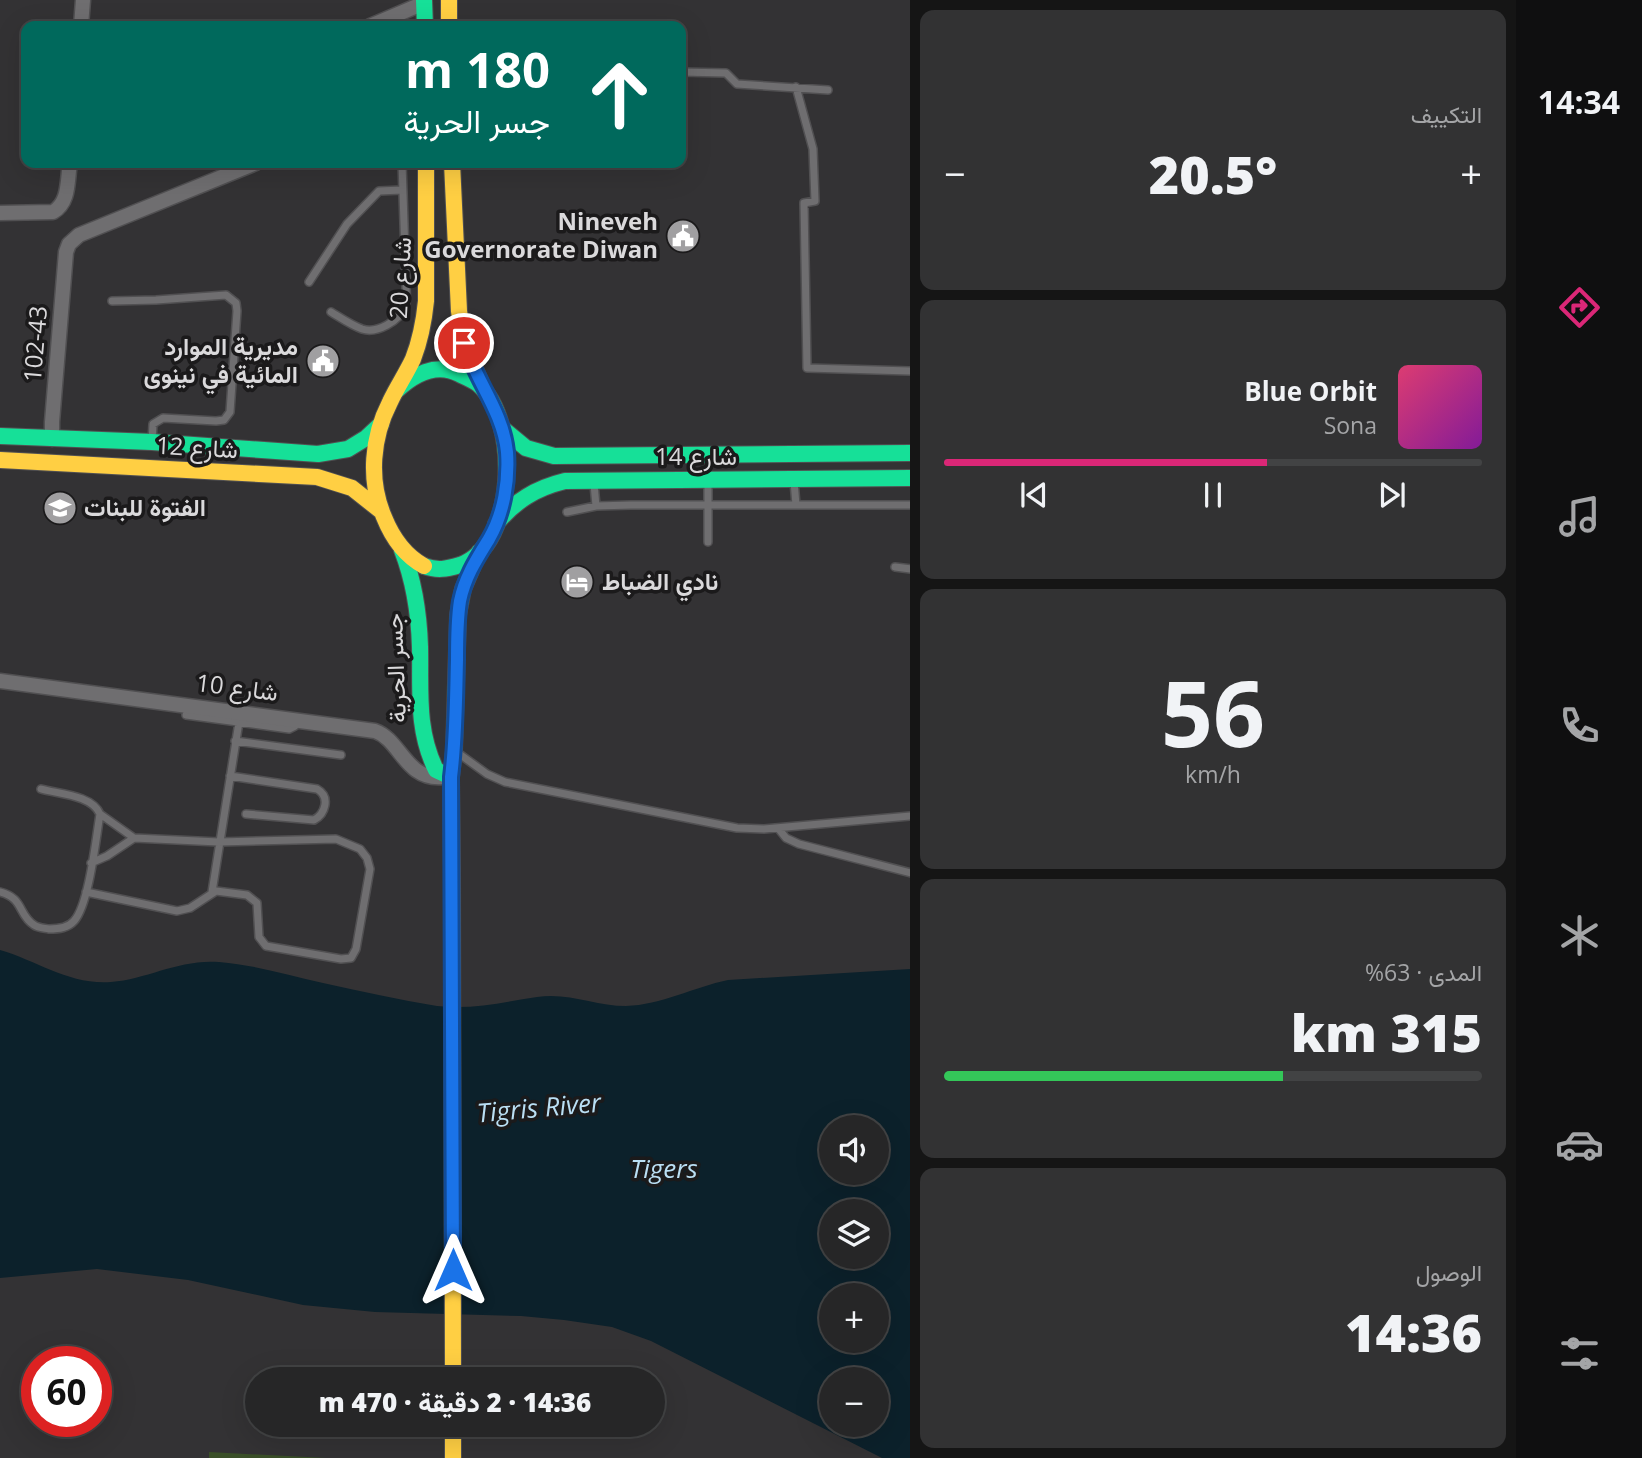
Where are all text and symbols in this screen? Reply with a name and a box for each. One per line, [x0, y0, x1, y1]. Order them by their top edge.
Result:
text: 180 m [405, 36, 550, 102]
icon: ahead [574, 49, 665, 140]
text: 14:34 [1538, 80, 1620, 123]
text: التكييف [1411, 98, 1482, 130]
text: جسر الحرية [404, 99, 550, 142]
text: 20.5° [1149, 138, 1277, 209]
text: − [944, 147, 966, 199]
text: + [1460, 147, 1482, 199]
place label: Nineveh Governorate Diwan [424, 204, 658, 265]
public building icon: Nineveh Governorate Diwan [664, 217, 702, 255]
street label: شارع 20 [381, 236, 419, 320]
icon: directions [1555, 283, 1604, 332]
street label: 102-43 [15, 304, 54, 383]
pin [434, 313, 494, 373]
icon: arrive [445, 324, 483, 362]
place label: مديرية الموارد المائية في نينوى [144, 329, 298, 395]
public building icon: مديرية الموارد المائية في نينوى [304, 342, 342, 380]
text: Blue Orbit [1244, 373, 1377, 409]
text: Sona [1324, 409, 1377, 441]
street label: شارع 12 [155, 428, 239, 466]
street label: شارع 14 [655, 439, 737, 473]
icon: previous [1015, 476, 1053, 514]
icon: pause [1194, 476, 1232, 514]
icon: next [1373, 476, 1411, 514]
school or university icon: الفتوة للبنات [41, 489, 79, 527]
place label: الفتوة للبنات [84, 490, 206, 523]
icon: music [1555, 492, 1604, 541]
hotel icon: نادي الضباط [558, 563, 596, 601]
place label: نادي الضباط [602, 564, 718, 602]
street label: جسر الحرية [376, 613, 413, 724]
text: 56 [1161, 650, 1265, 774]
street label: شارع 10 [194, 665, 280, 709]
icon: phone [1555, 701, 1604, 750]
text: km/h [1185, 758, 1241, 790]
icon: climate [1555, 911, 1604, 960]
text: المدى · 63% [1365, 956, 1482, 988]
text: 315 km [1291, 996, 1482, 1067]
water label: Tigris River [475, 1083, 604, 1130]
map controls [819, 1115, 889, 1437]
button: sound [819, 1115, 889, 1185]
icon: car [1555, 1120, 1604, 1169]
water label: Tigers [630, 1150, 698, 1186]
button: layers [819, 1199, 889, 1269]
position arrow [416, 1233, 490, 1307]
text: الوصول [1416, 1256, 1482, 1288]
button: + [819, 1283, 889, 1353]
text: 14:36 [1345, 1296, 1482, 1367]
icon: filters [1555, 1329, 1604, 1378]
speed limit sign: 60 [21, 1346, 112, 1437]
button: − [819, 1367, 889, 1437]
text: 14:36 · 2 دقيقة · 470 m [319, 1384, 591, 1420]

